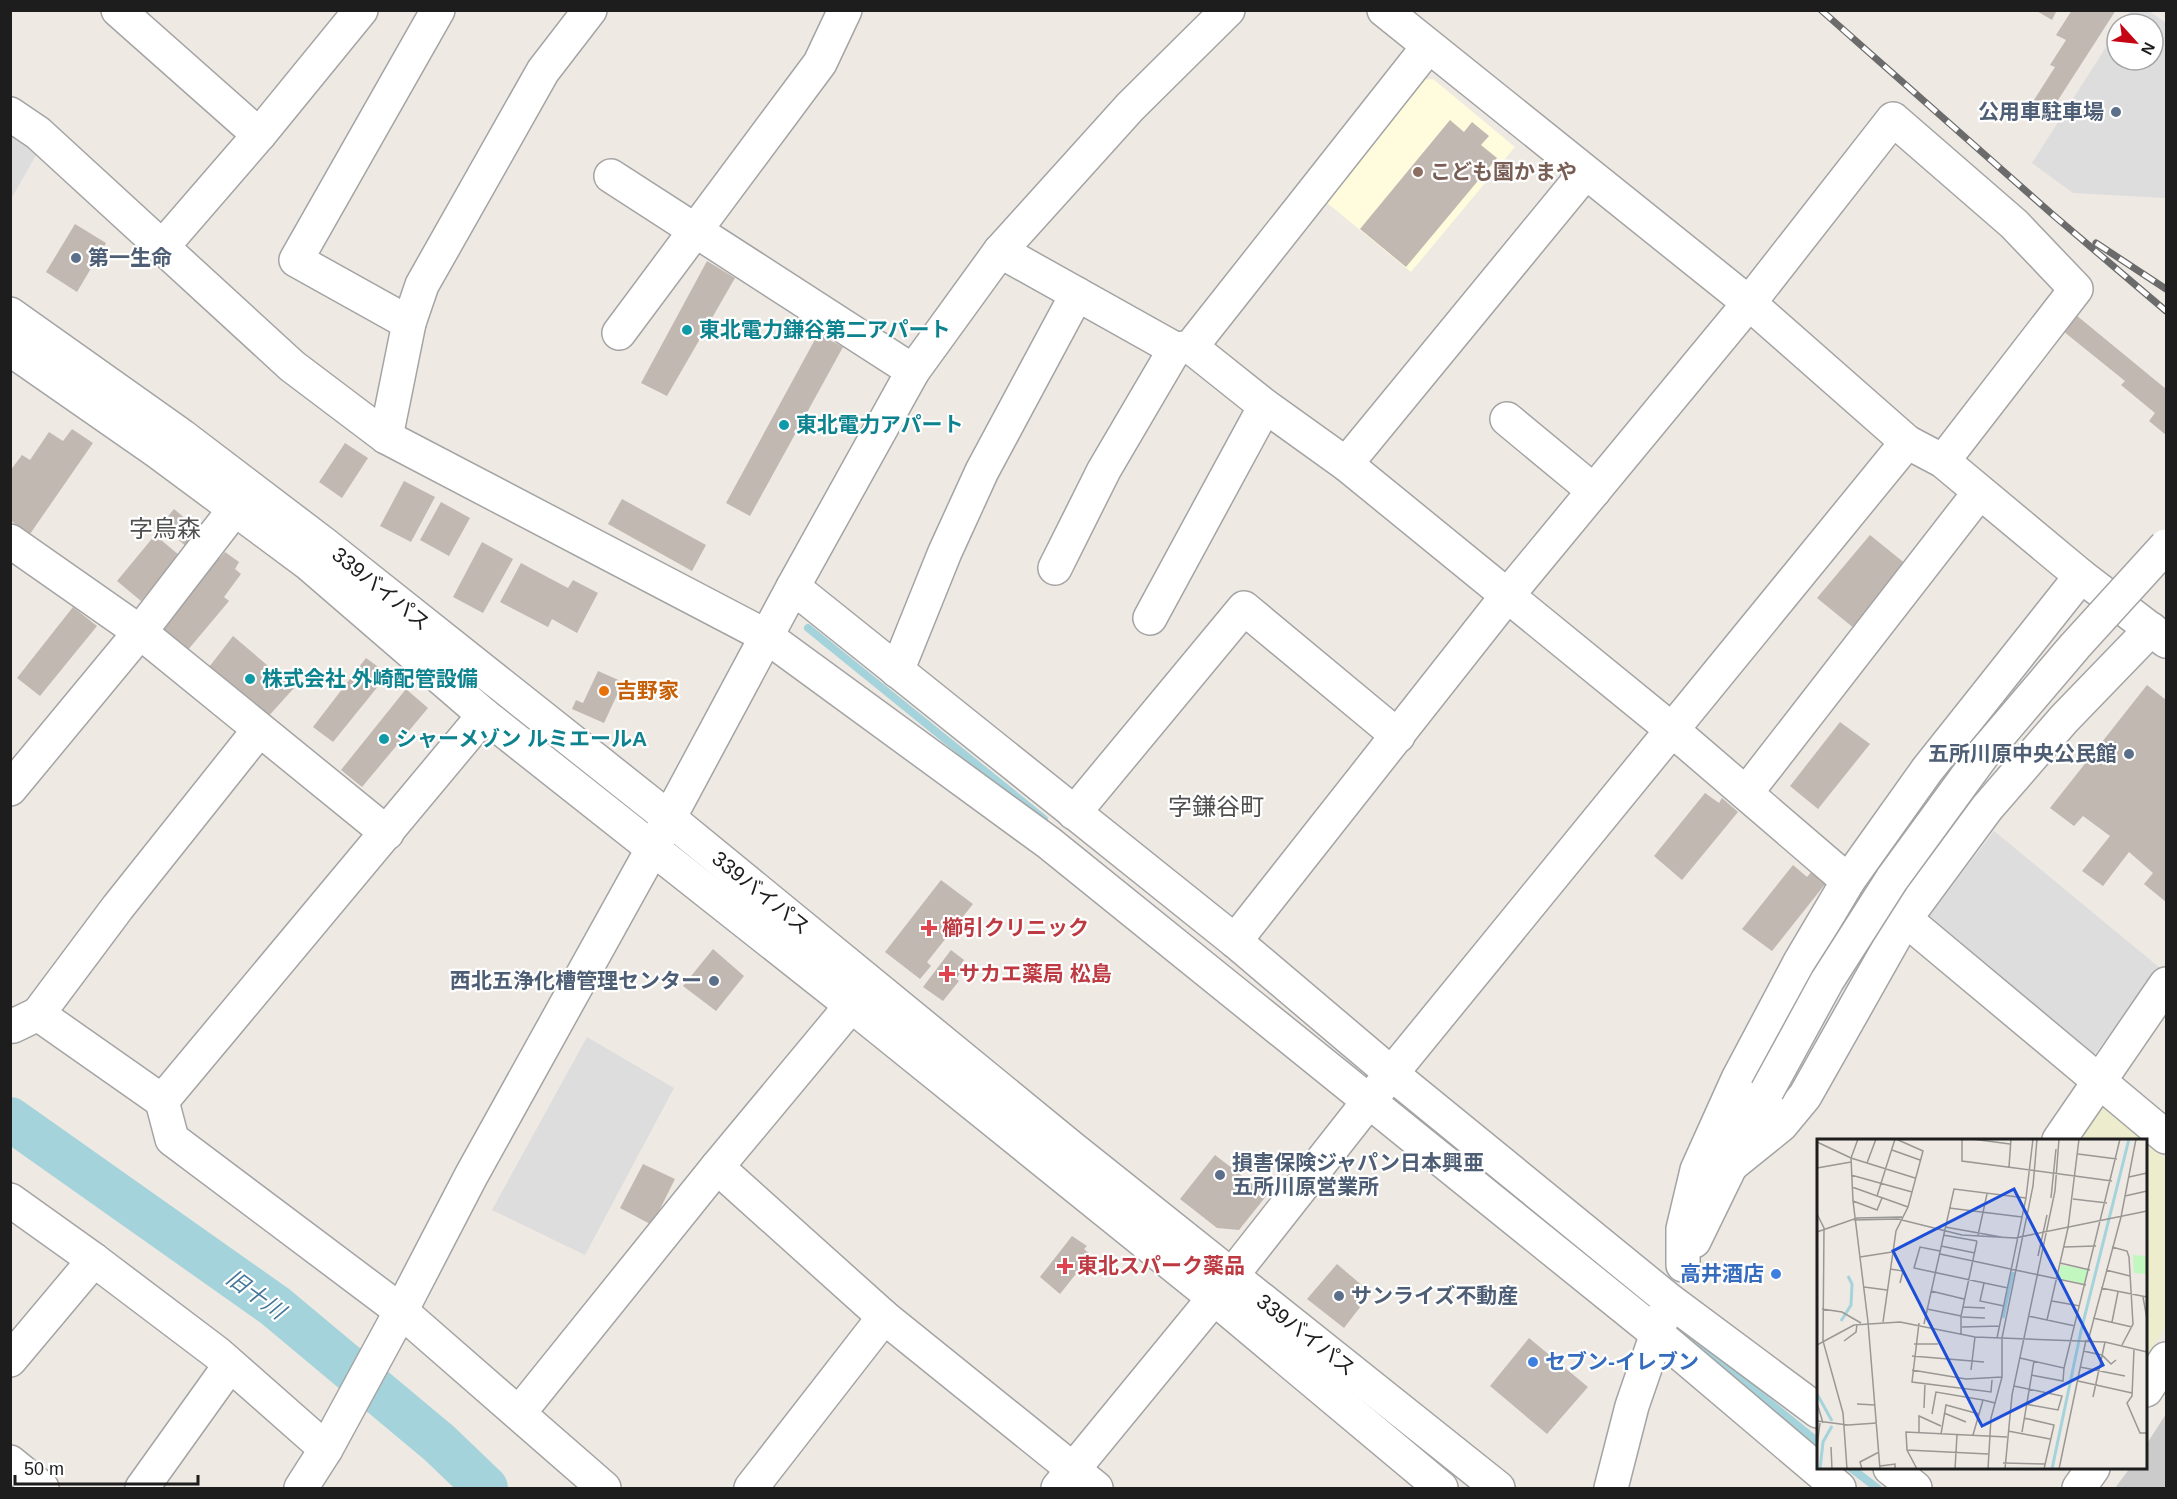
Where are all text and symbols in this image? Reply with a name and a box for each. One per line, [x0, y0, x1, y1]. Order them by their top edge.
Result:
north arrow [2105, 12, 2165, 72]
text: N [2138, 40, 2158, 58]
place label: 公用車駐車場 [1978, 100, 2104, 123]
marker: 公用車駐車場 [2109, 105, 2123, 119]
place label: こども園かまや [1430, 160, 1577, 183]
marker: こども園かまや [1411, 165, 1425, 179]
place label: 第一生命 [88, 246, 172, 269]
marker: 第一生命 [69, 251, 83, 265]
place label: 東北電力鎌谷第二アパート [699, 318, 951, 341]
marker: 東北電力鎌谷第二アパート [680, 323, 694, 337]
place label: 東北電力アパート [796, 413, 964, 436]
marker: 東北電力アパート [777, 418, 791, 432]
district label: 字烏森 [129, 515, 201, 542]
street label: 339バイパス [328, 542, 435, 635]
place label: 株式会社 外崎配管設備 [262, 667, 478, 690]
marker: 株式会社 外崎配管設備 [243, 672, 257, 686]
place label: 吉野家 [616, 679, 679, 702]
marker: 吉野家 [597, 684, 611, 698]
place label: シャーメゾン ルミエールA [396, 727, 647, 750]
marker: シャーメゾン ルミエールA [377, 732, 391, 746]
place label: 五所川原中央公民館 [1928, 742, 2117, 765]
marker: 五所川原中央公民館 [2122, 747, 2136, 761]
district label: 字鎌谷町 [1168, 793, 1264, 820]
street label: 339バイパス [708, 846, 815, 939]
place label: 櫛引クリニック [942, 916, 1089, 939]
marker: 櫛引クリニック [920, 919, 938, 937]
place label: サカエ薬局 松島 [959, 962, 1112, 985]
marker: サカエ薬局 松島 [940, 967, 954, 981]
place label: 西北五浄化槽管理センター [450, 969, 702, 992]
marker: 西北五浄化槽管理センター [707, 974, 721, 988]
inset map [1817, 1139, 2147, 1469]
place label: 損害保険ジャパン日本興亜 五所川原営業所 [1232, 1151, 1484, 1198]
marker: 損害保険ジャパン日本興亜 五所川原営業所 [1213, 1168, 1227, 1182]
place label: 東北スパーク薬品 [1077, 1254, 1245, 1277]
marker: 東北スパーク薬品 [1058, 1259, 1072, 1273]
place label: 高井酒店 [1680, 1262, 1764, 1285]
water label: 旧十川 [222, 1265, 291, 1325]
marker: 高井酒店 [1769, 1267, 1783, 1281]
place label: サンライズ不動産 [1351, 1284, 1518, 1307]
street label: 339バイパス [1252, 1289, 1360, 1380]
marker: サンライズ不動産 [1332, 1289, 1346, 1303]
place label: セブン-イレブン [1545, 1350, 1699, 1373]
marker: セブン-イレブン [1526, 1355, 1540, 1369]
scale bar [15, 1448, 198, 1486]
text: 50 m [24, 1459, 64, 1479]

